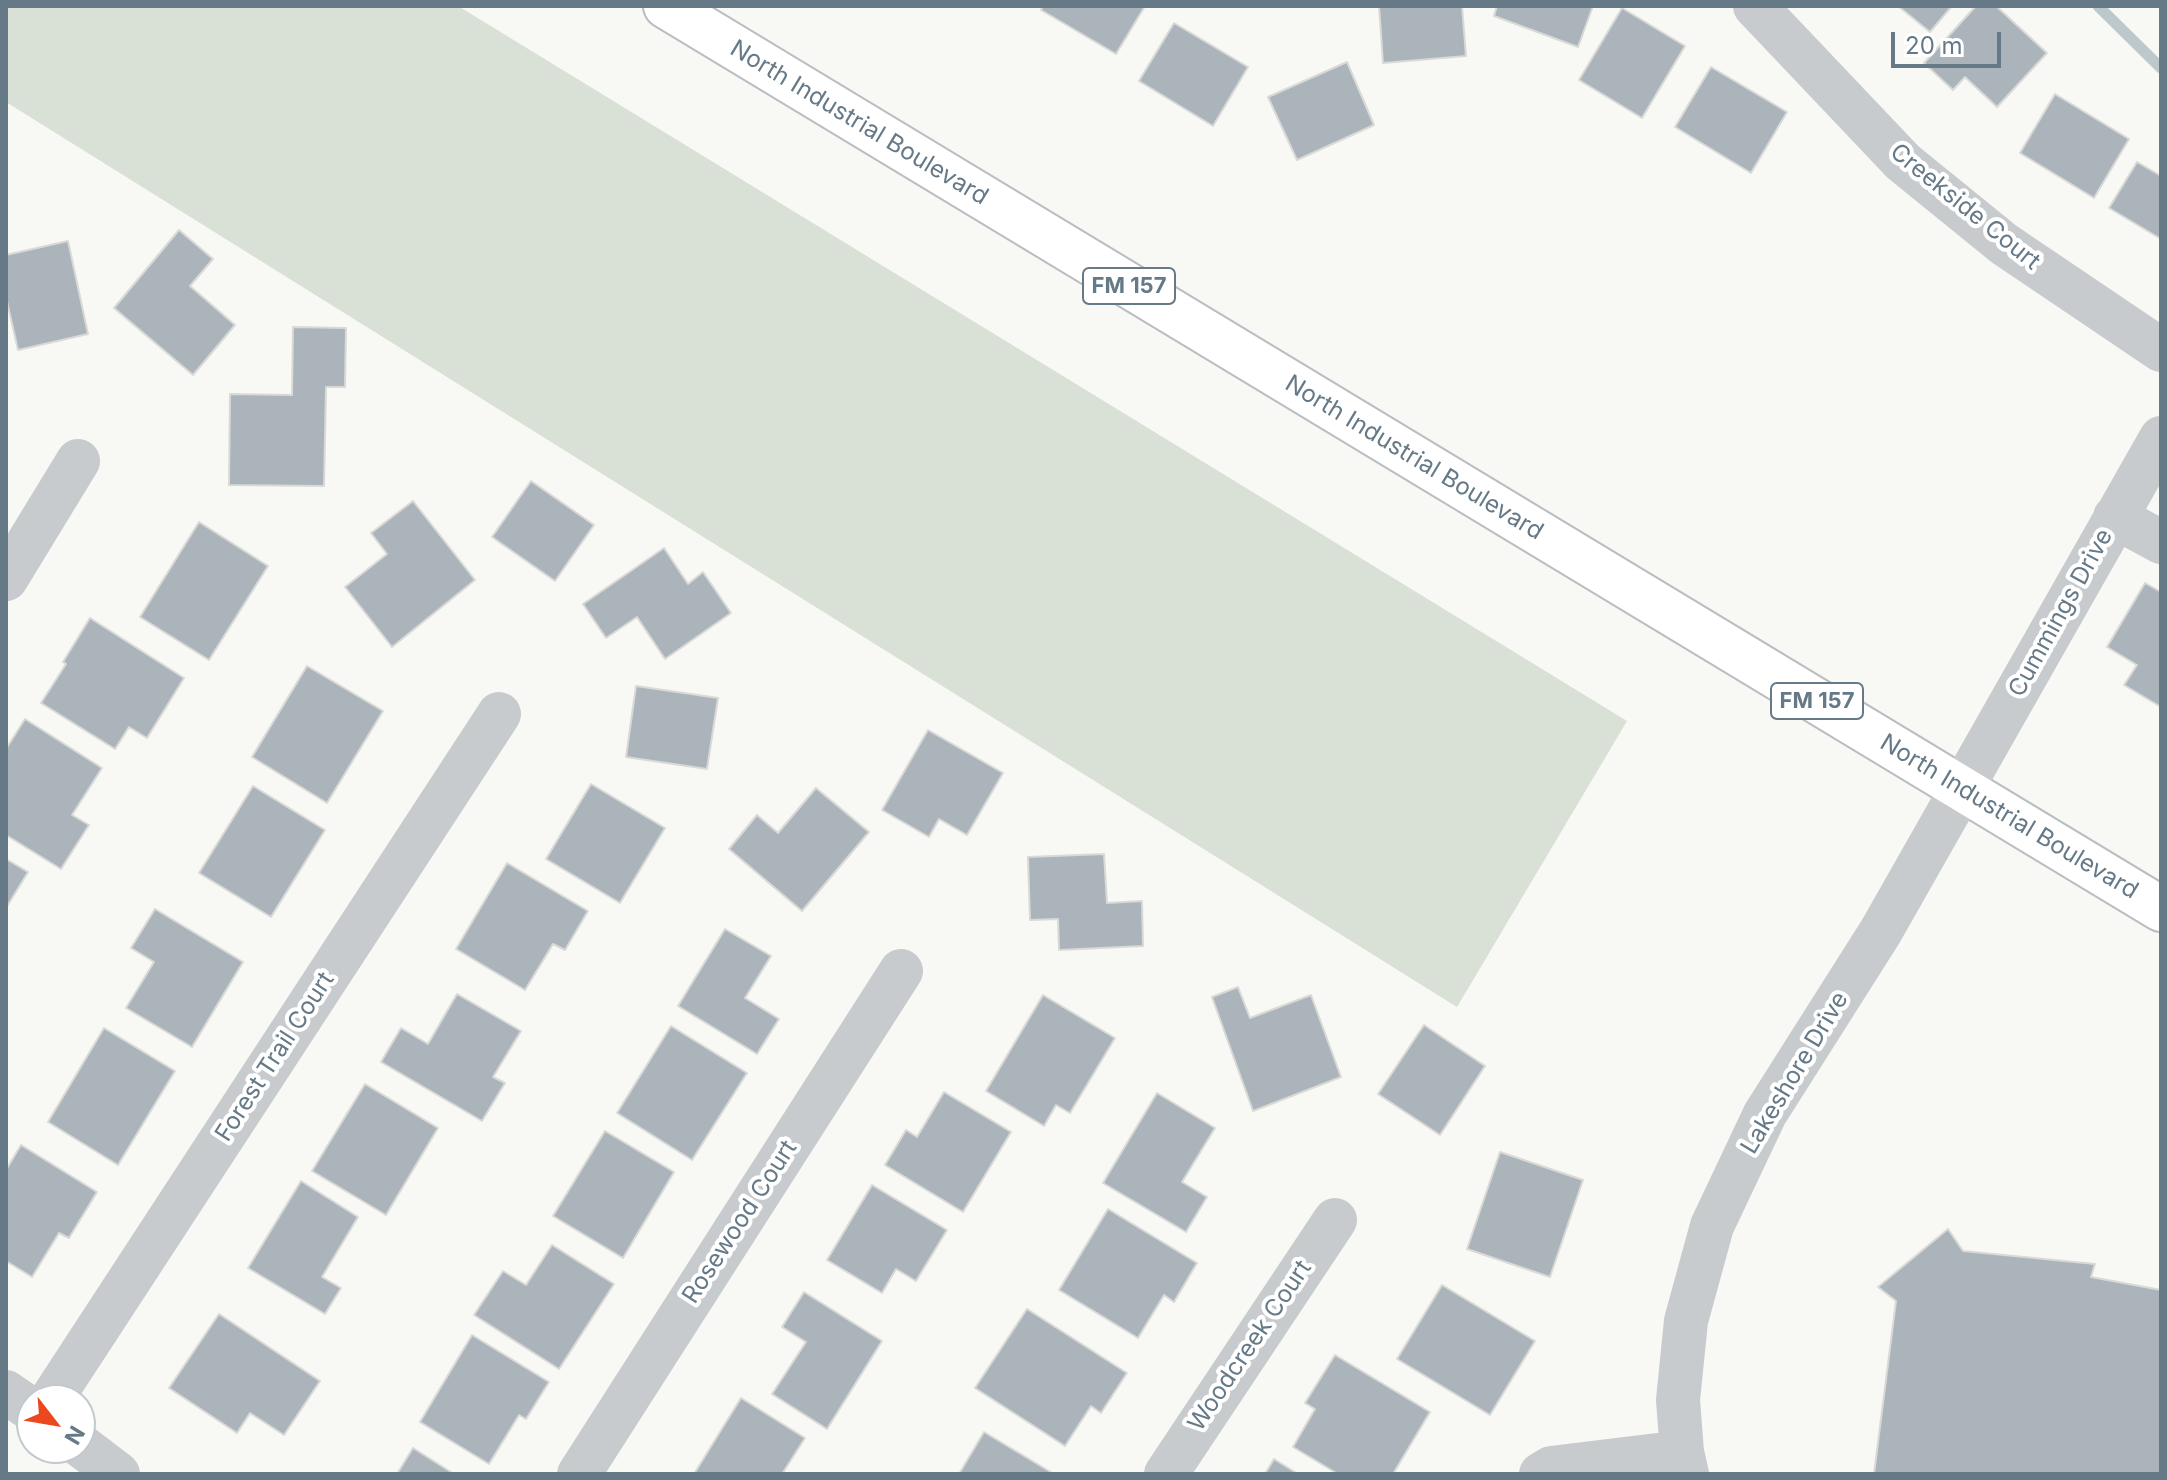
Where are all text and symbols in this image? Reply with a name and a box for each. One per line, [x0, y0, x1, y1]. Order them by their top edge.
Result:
scale bar [1895, 16, 2005, 66]
text: 20 m [1905, 31, 1963, 60]
street label: North Industrial Boulevard [725, 34, 993, 212]
street label: Creekside Court [1884, 138, 2046, 276]
road number: FM 157 [1083, 268, 1175, 304]
street label: North Industrial Boulevard [1280, 369, 1548, 547]
street label: Cummings Drive [2003, 524, 2119, 702]
road number: FM 157 [1771, 683, 1863, 719]
street label: North Industrial Boulevard [1875, 728, 2143, 906]
street label: Forest Trail Court [210, 967, 340, 1147]
street label: Lakeshore Drive [1735, 987, 1855, 1159]
street label: Rosewood Court [677, 1135, 803, 1309]
street label: Woodcreek Court [1182, 1255, 1318, 1437]
north arrow [16, 1384, 96, 1464]
text: N [59, 1421, 90, 1449]

